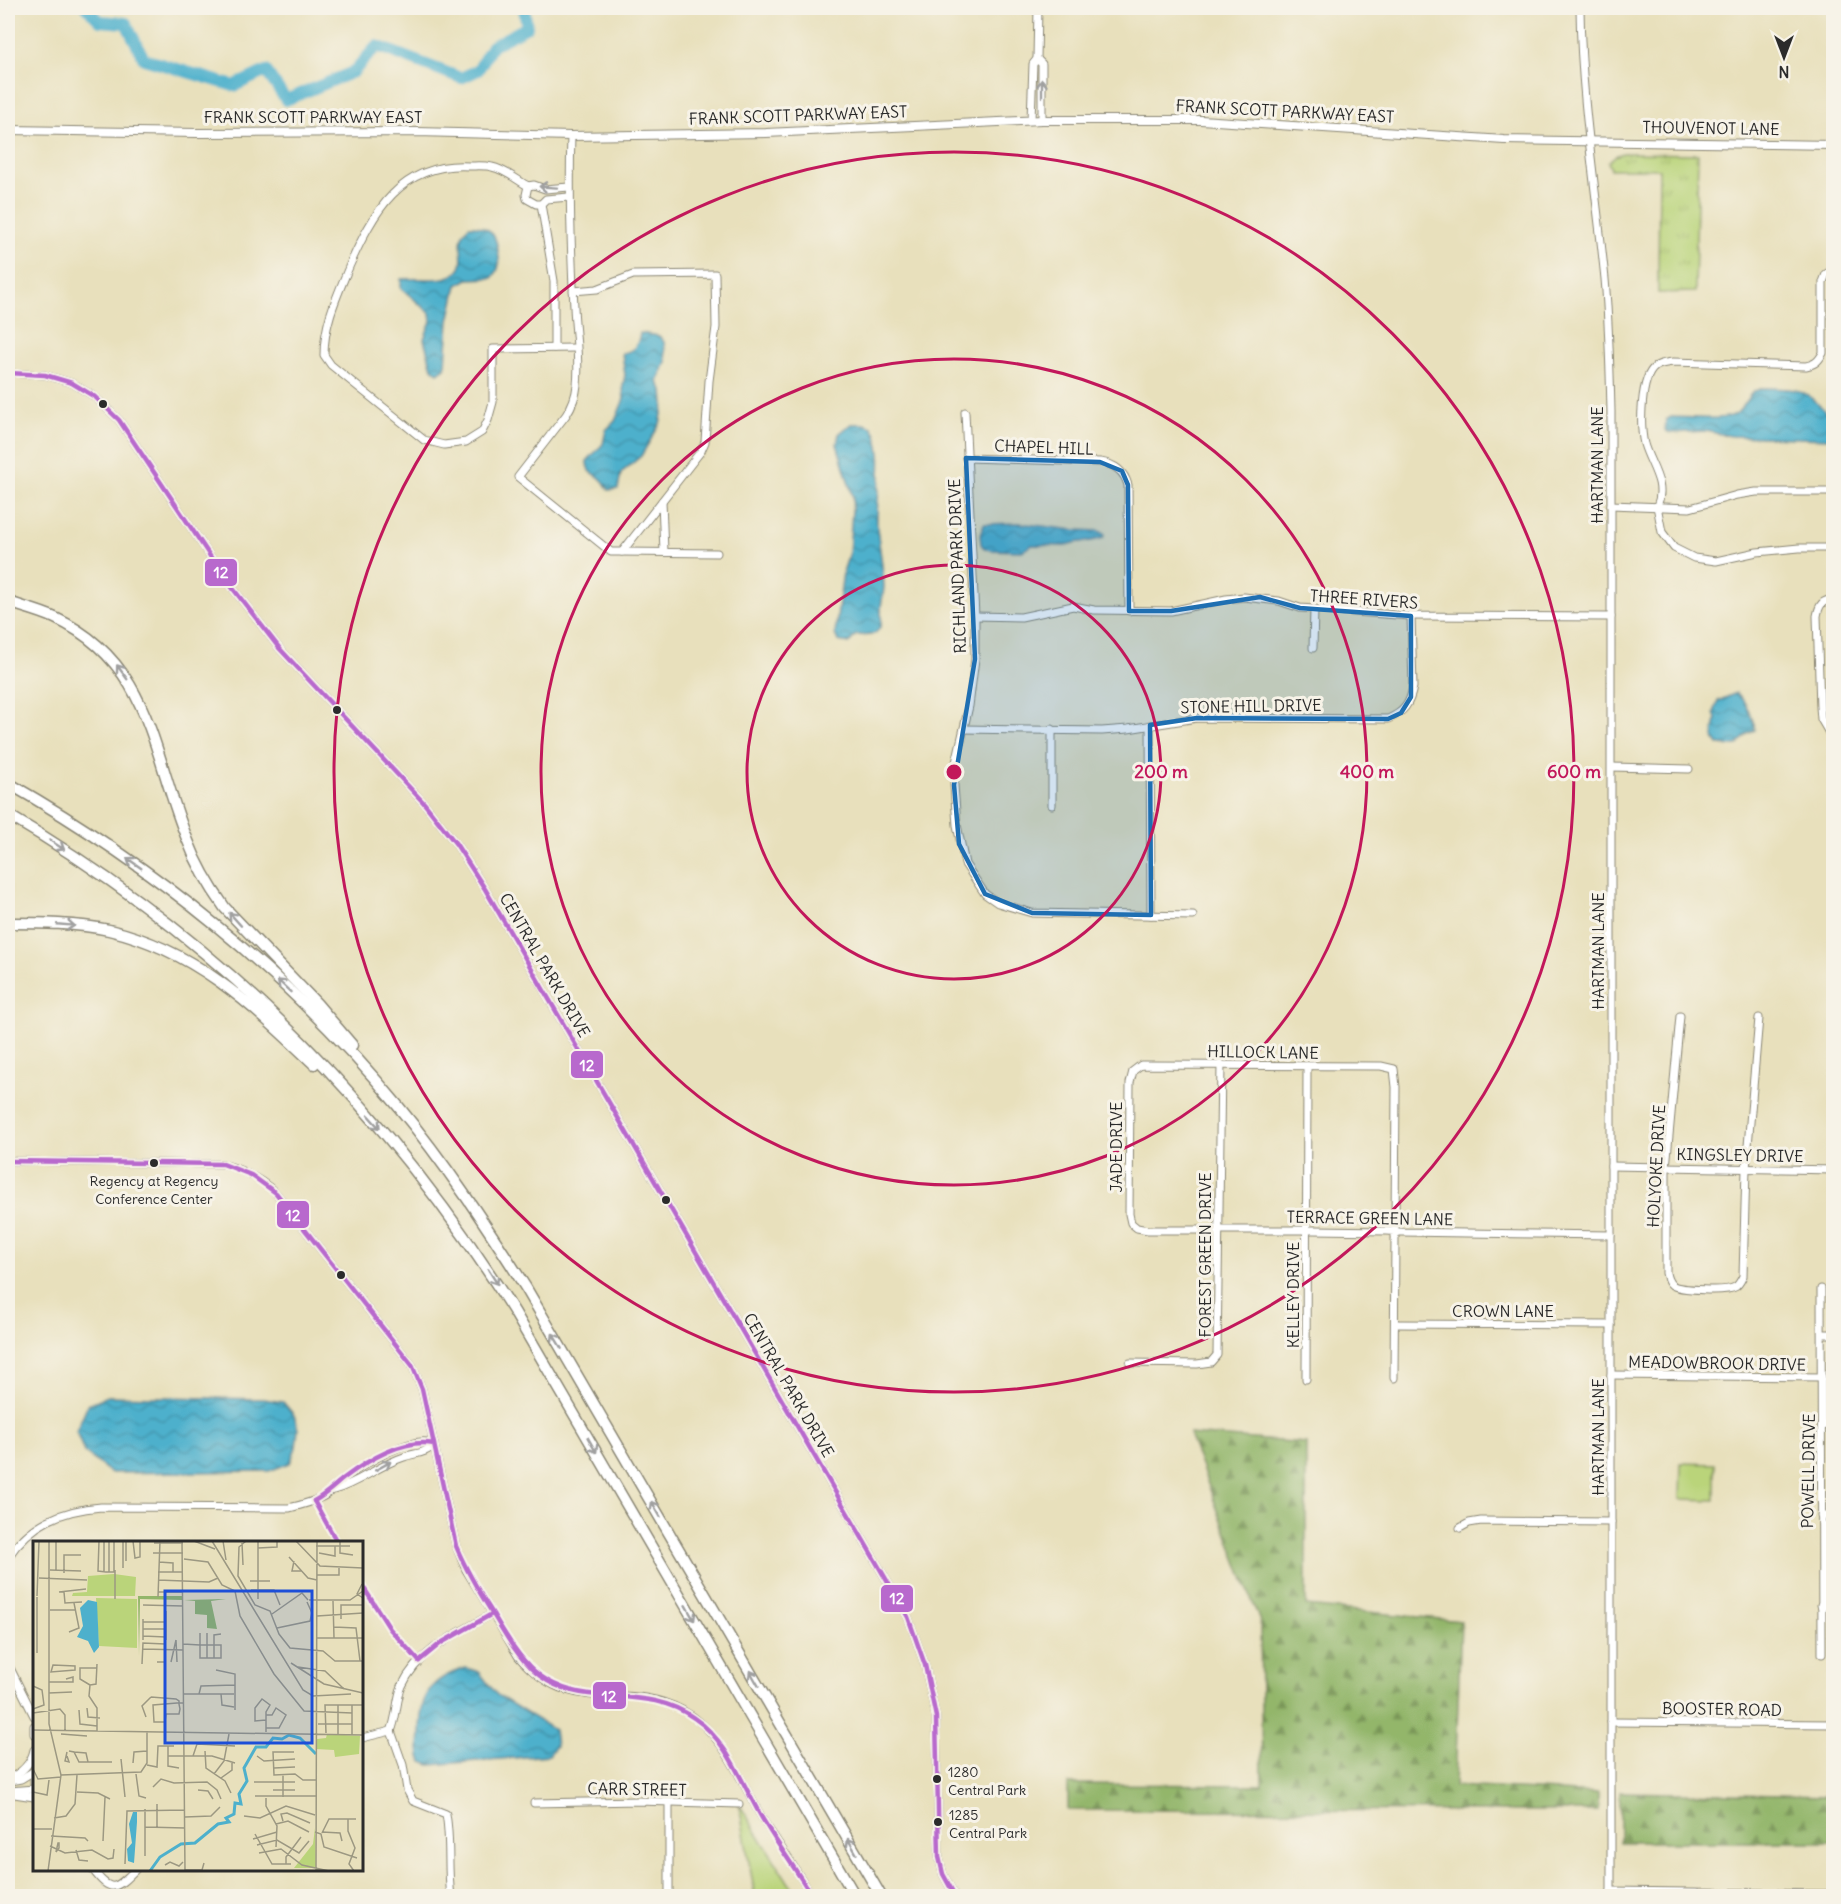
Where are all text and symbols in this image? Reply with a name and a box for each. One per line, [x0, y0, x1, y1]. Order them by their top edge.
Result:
north arrow [1754, 27, 1814, 87]
text: N [1778, 62, 1790, 82]
one-way arrow [1036, 79, 1048, 99]
street label: FRANK SCOTT PARKWAY EAST [1175, 95, 1395, 127]
street label: FRANK SCOTT PARKWAY EAST [688, 101, 908, 129]
street label: FRANK SCOTT PARKWAY EAST [204, 107, 422, 127]
street label: THOUVENOT LANE [1642, 117, 1780, 139]
one-way arrow [539, 181, 559, 192]
unlabelled marker [97, 398, 109, 410]
street label: HARTMAN LANE [1587, 406, 1607, 524]
street label: CHAPEL HILL [994, 435, 1094, 459]
street label: RICHLAND PARK DRIVE [944, 478, 970, 654]
line badge: 12 [204, 558, 238, 587]
text: 12 [213, 562, 229, 582]
street label: THREE RIVERS [1309, 585, 1419, 613]
one-way arrow [115, 665, 128, 681]
street label: STONE HILL DRIVE [1180, 695, 1322, 717]
unlabelled marker [331, 704, 343, 716]
text: 200 m [1134, 760, 1188, 783]
text: 400 m [1340, 760, 1394, 783]
text: 600 m [1547, 760, 1601, 783]
centre of rings [944, 762, 964, 782]
one-way arrow [49, 839, 65, 851]
one-way arrow [126, 857, 142, 869]
street label: CENTRAL PARK DRIVE [495, 889, 595, 1041]
street label: HARTMAN LANE [1588, 892, 1608, 1010]
one-way arrow [228, 912, 242, 927]
one-way arrow [55, 920, 75, 931]
one-way arrow [277, 979, 292, 993]
street label: HILLOCK LANE [1207, 1041, 1319, 1063]
line badge: 12 [570, 1050, 604, 1079]
text: 12 [579, 1055, 595, 1075]
street label: JADE DRIVE [1106, 1102, 1126, 1193]
street label: HOLYOKE DRIVE [1643, 1104, 1669, 1228]
one-way arrow [367, 1114, 381, 1129]
street label: KINGSLEY DRIVE [1676, 1144, 1804, 1166]
marker: Regency at Regency Conference Center [148, 1157, 160, 1169]
place label: Regency at Regency Conference Center [90, 1172, 218, 1208]
street label: FOREST GREEN DRIVE [1195, 1172, 1215, 1338]
unlabelled marker [660, 1194, 672, 1206]
line badge: 12 [276, 1200, 310, 1229]
text: 12 [285, 1205, 301, 1225]
street label: TERRACE GREEN LANE [1286, 1207, 1454, 1229]
street label: KELLEY DRIVE [1283, 1242, 1303, 1348]
one-way arrow [487, 1268, 499, 1285]
unlabelled marker [335, 1269, 347, 1281]
street label: CROWN LANE [1452, 1301, 1554, 1321]
street label: CENTRAL PARK DRIVE [739, 1309, 839, 1461]
one-way arrow [551, 1333, 563, 1350]
street label: MEADOWBROOK DRIVE [1628, 1351, 1806, 1375]
street label: HARTMAN LANE [1588, 1378, 1608, 1496]
street label: POWELL DRIVE [1797, 1413, 1819, 1529]
one-way arrow [586, 1436, 598, 1453]
one-way arrow [374, 1460, 392, 1471]
one-way arrow [650, 1501, 662, 1518]
inset map [33, 1541, 363, 1871]
line badge: 12 [880, 1584, 914, 1613]
text: 12 [889, 1588, 905, 1608]
one-way arrow [685, 1604, 697, 1621]
one-way arrow [747, 1669, 759, 1686]
line badge: 12 [592, 1681, 627, 1710]
text: 12 [601, 1686, 617, 1706]
street label: BOOSTER ROAD [1662, 1698, 1782, 1720]
place label: 1280 Central Park [948, 1763, 1026, 1799]
marker: 1280 Central Park [931, 1773, 943, 1785]
street label: CARR STREET [587, 1778, 687, 1800]
place label: 1285 Central Park [949, 1806, 1027, 1842]
marker: 1285 Central Park [932, 1816, 944, 1828]
one-way arrow [846, 1838, 858, 1855]

